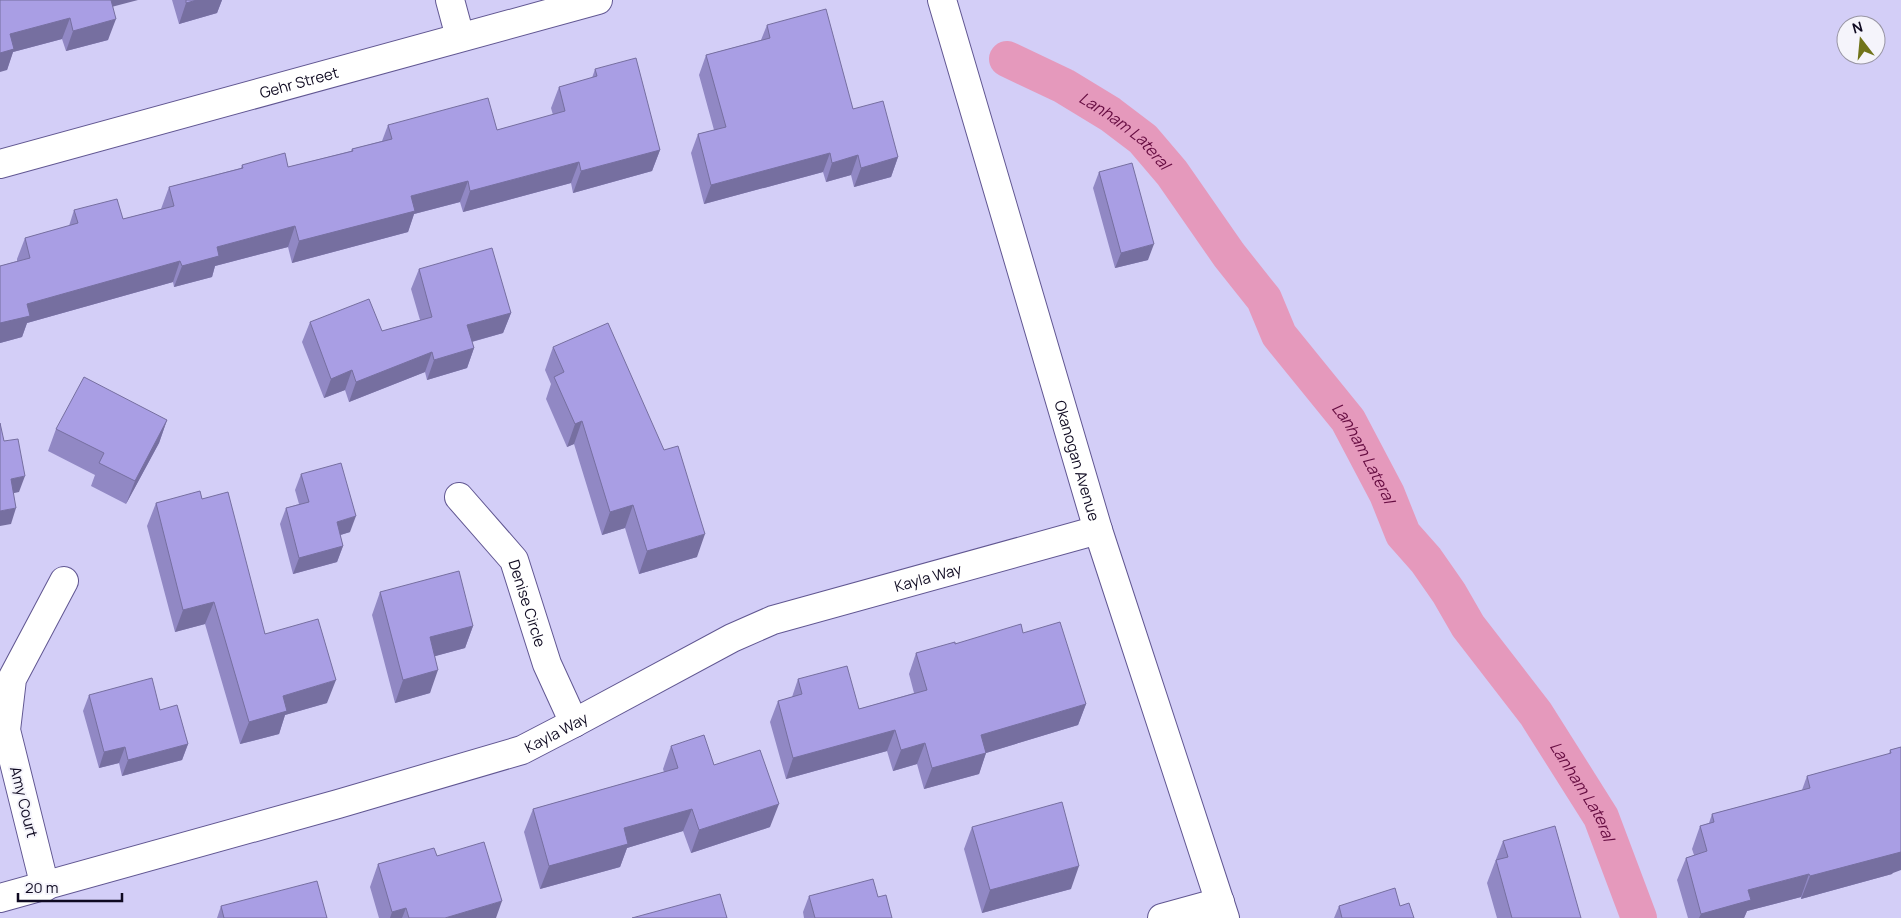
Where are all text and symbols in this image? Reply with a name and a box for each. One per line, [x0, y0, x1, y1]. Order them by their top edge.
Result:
north arrow [1836, 15, 1886, 65]
text: N [1850, 17, 1865, 38]
street label: Gehr Street [257, 61, 341, 103]
water label: Lanham Lateral [1075, 87, 1177, 176]
street label: Okanogan Avenue [1050, 398, 1105, 524]
water label: Lanham Lateral [1327, 398, 1401, 508]
street label: Denise Circle [504, 557, 551, 650]
street label: Kayla Way [892, 558, 964, 596]
street label: Kayla Way [521, 707, 592, 757]
water label: Lanham Lateral [1545, 737, 1621, 846]
street label: Amy Court [5, 764, 43, 840]
scale bar [18, 870, 121, 902]
text: 20 m [25, 877, 58, 898]

